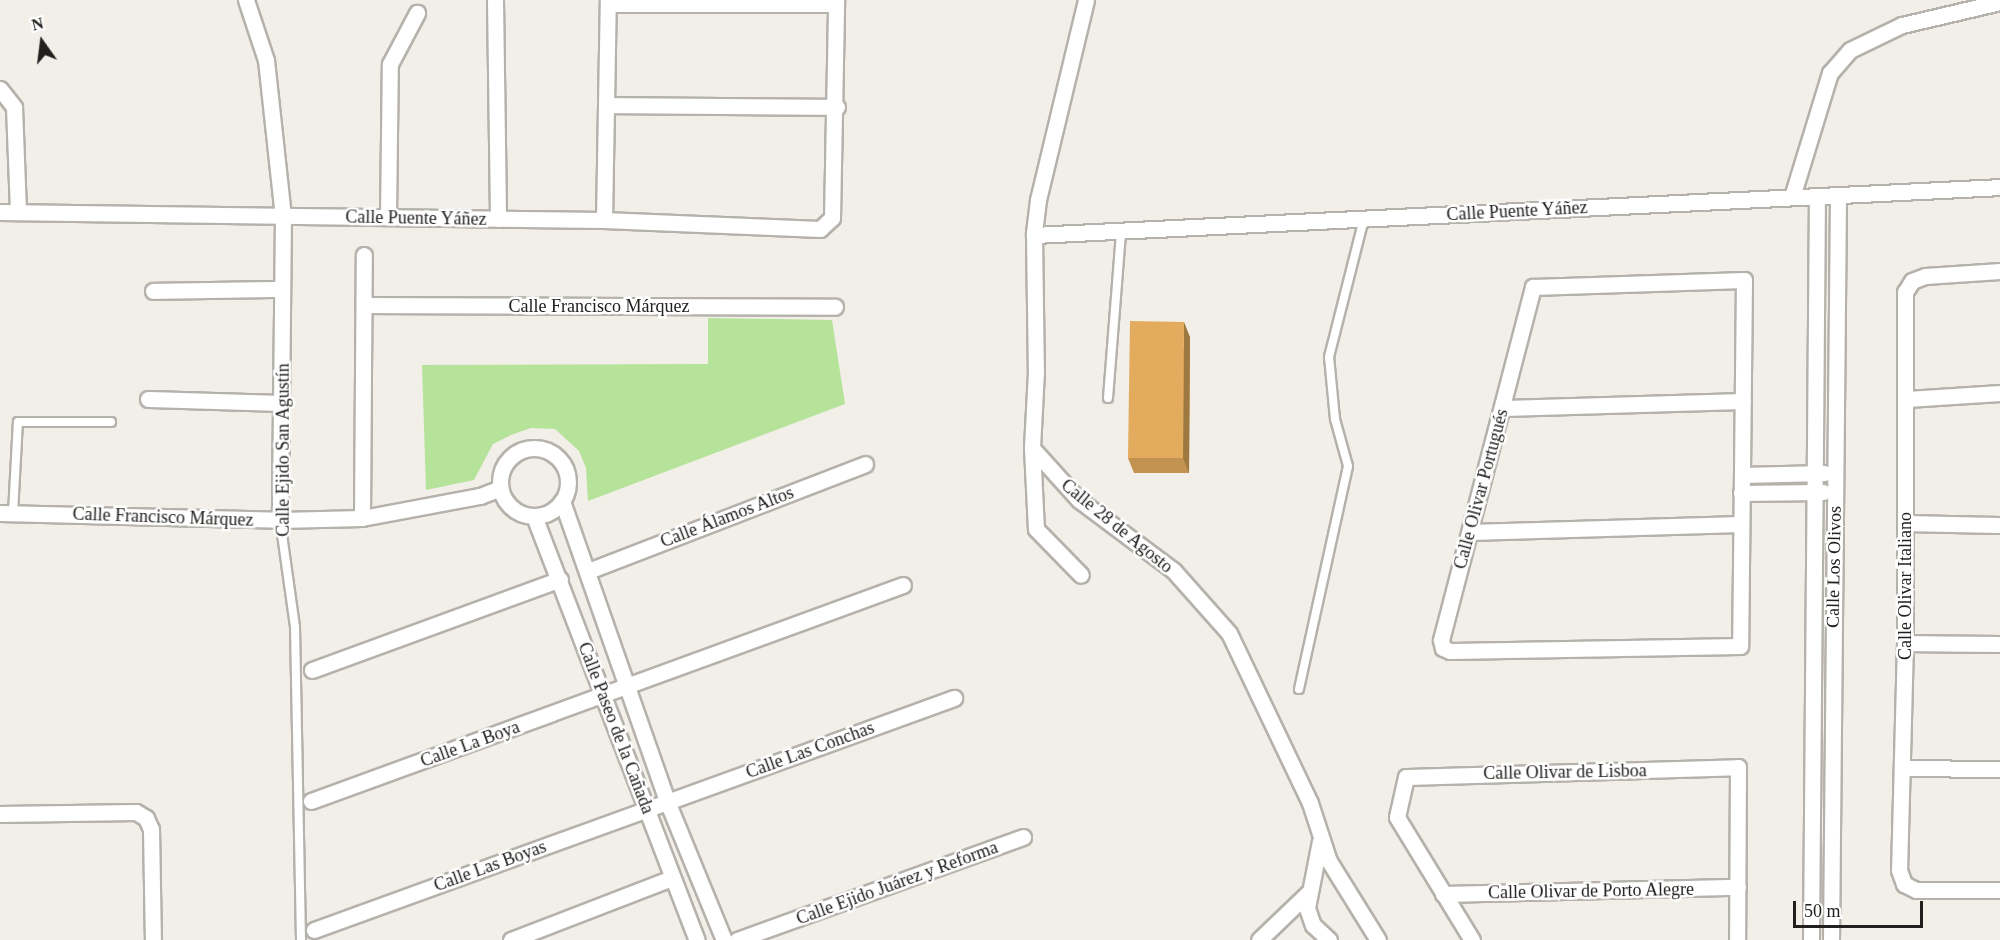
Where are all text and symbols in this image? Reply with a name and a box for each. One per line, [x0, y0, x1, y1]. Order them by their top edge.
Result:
north arrow [12, 12, 72, 72]
text: N [30, 14, 45, 34]
street label: Calle Puente Yáñez [1446, 197, 1588, 225]
street label: Calle Puente Yáñez [345, 206, 487, 230]
street label: Calle Francisco Márquez [509, 295, 689, 317]
street label: Calle Ejido San Agustín [272, 363, 294, 537]
street label: Calle Olivar Portugués [1449, 407, 1513, 571]
street label: Calle 28 de Agosto [1056, 474, 1178, 578]
street label: Calle Álamos Altos [657, 481, 797, 553]
street label: Calle Francisco Márquez [72, 503, 254, 531]
street label: Calle Los Olivos [1822, 506, 1846, 628]
street label: Calle Olivar Italiano [1894, 512, 1916, 660]
street label: Calle Paseo de la Cañada [573, 639, 659, 817]
street label: Calle La Boya [417, 716, 523, 772]
street label: Calle Las Conchas [743, 717, 877, 783]
street label: Calle Olivar de Lisboa [1483, 760, 1647, 784]
street label: Calle Las Boyas [431, 836, 549, 896]
street label: Calle Ejido Juárez y Reforma [793, 836, 1001, 930]
street label: Calle Olivar de Porto Alegre [1487, 878, 1695, 904]
scale bar [1796, 889, 1926, 927]
text: 50 m [1804, 901, 1841, 921]

